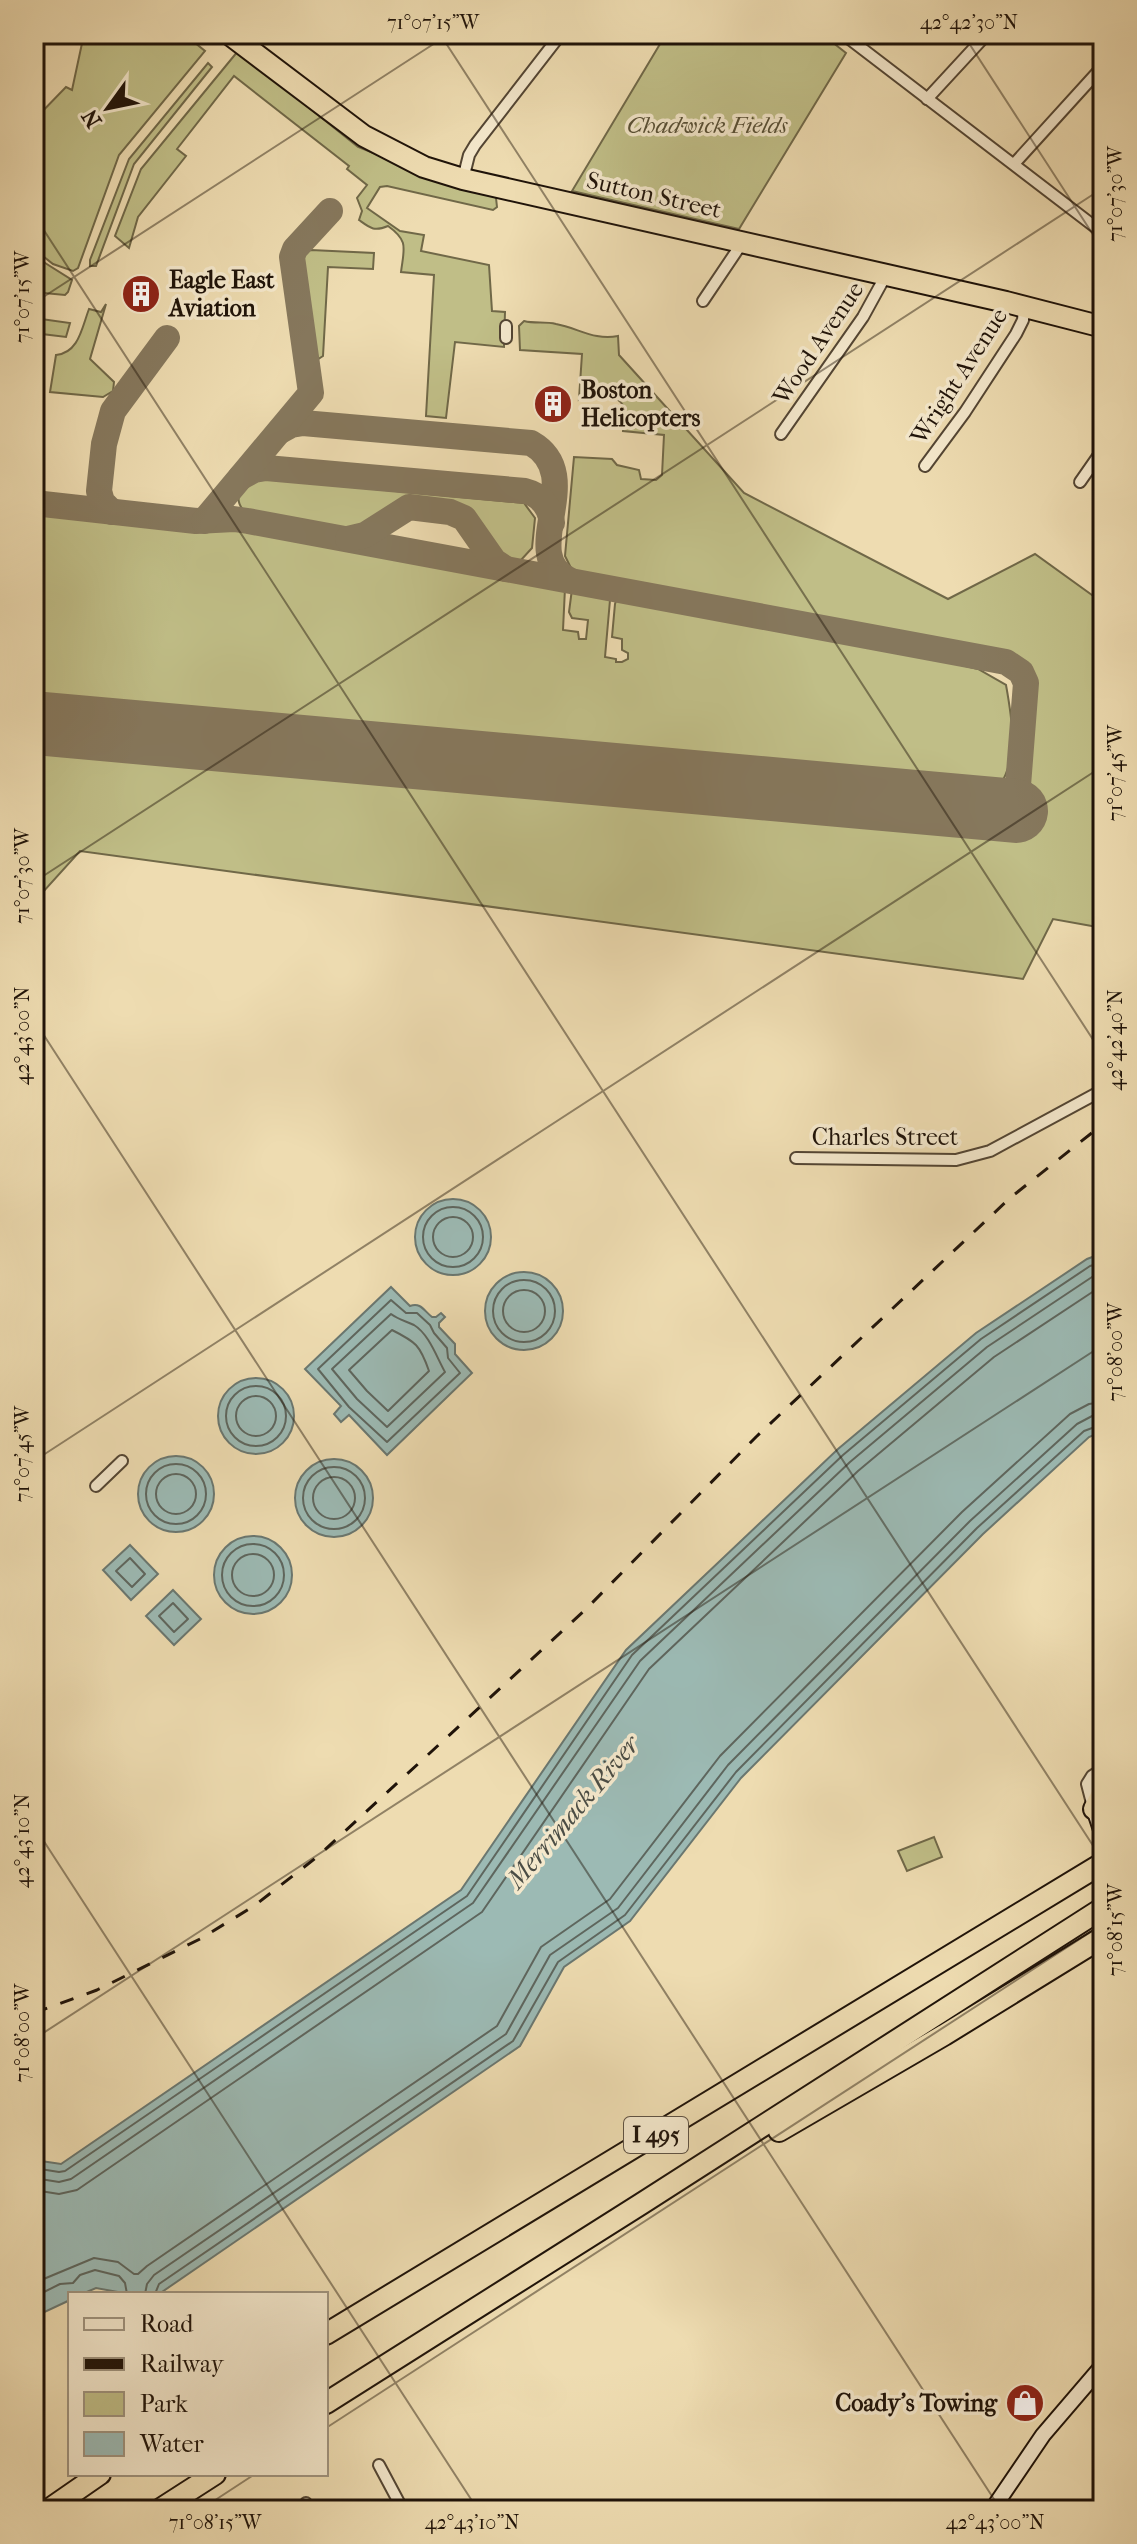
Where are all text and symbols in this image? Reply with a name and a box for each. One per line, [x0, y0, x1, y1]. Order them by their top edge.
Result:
text: 71°07'15"W [387, 11, 480, 34]
text: 42°42'30"N [920, 11, 1018, 34]
north arrow [68, 68, 148, 148]
text: N [76, 104, 108, 132]
park label: Chadwick Fields [627, 111, 788, 139]
text: 71°07'30"W [1104, 145, 1127, 242]
street label: Sutton Street [584, 166, 724, 224]
text: 71°07'15"W [11, 250, 34, 343]
place label: Eagle East Aviation [167, 266, 275, 322]
building icon: Eagle East Aviation [120, 273, 162, 315]
street label: Wood Avenue [766, 276, 869, 411]
street label: Wright Avenue [904, 303, 1013, 450]
place label: Boston Helicopters [581, 376, 700, 432]
building icon: Boston Helicopters [532, 383, 574, 425]
text: 71°07'45"W [1104, 723, 1127, 821]
text: 71°07'30"W [11, 827, 34, 924]
text: 42°43'00"N [11, 987, 34, 1085]
text: 42°42'40"N [1104, 989, 1127, 1091]
street label: Charles Street [812, 1123, 959, 1151]
text: 71°08'00"W [1104, 1301, 1127, 1401]
text: 71°07'45"W [11, 1404, 34, 1502]
water label: Merrimack River [499, 1728, 647, 1896]
text: 42°43'10"N [11, 1794, 34, 1888]
text: 71°08'15"W [1104, 1882, 1127, 1976]
text: 71°08'00"W [11, 1982, 34, 2082]
road number: I 495 [624, 2117, 688, 2153]
legend [68, 2292, 328, 2476]
text: Road [140, 2310, 194, 2338]
text: Railway [140, 2350, 225, 2378]
shop icon: Coady's Towing [1004, 2382, 1046, 2424]
place label: Coady's Towing [835, 2389, 998, 2417]
text: Park [140, 2390, 188, 2418]
text: Water [139, 2430, 204, 2458]
text: 71°08'15"W [169, 2511, 263, 2534]
text: 42°43'10"N [425, 2511, 519, 2534]
text: 42°43'00"N [946, 2511, 1044, 2534]

